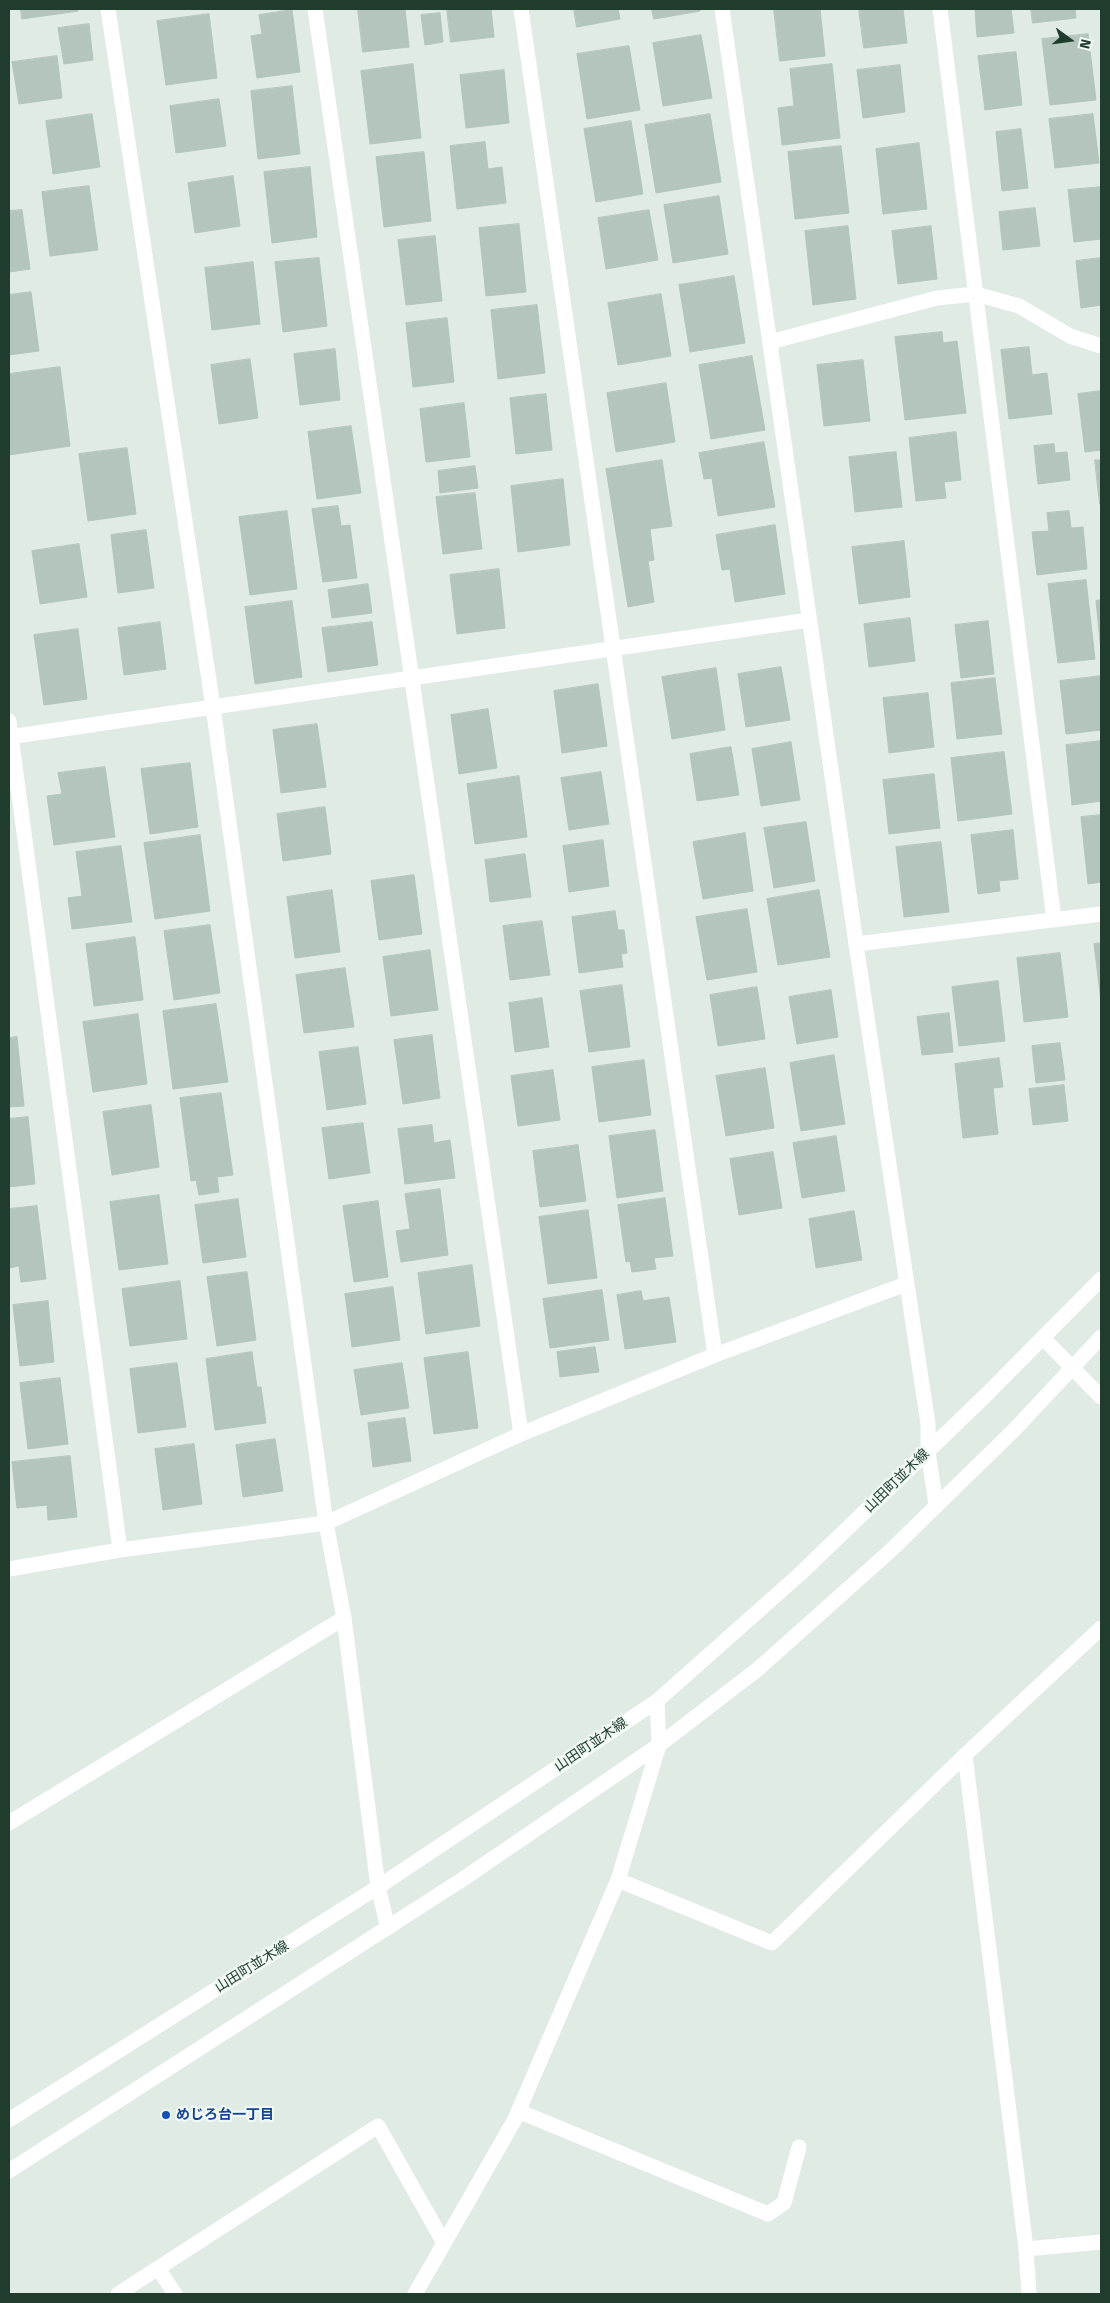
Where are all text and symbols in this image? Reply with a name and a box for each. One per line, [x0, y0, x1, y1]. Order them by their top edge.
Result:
north arrow [1045, 15, 1095, 65]
text: N [1076, 37, 1094, 50]
street label: 山田町並木線 [861, 1446, 933, 1516]
street label: 山田町並木線 [551, 1715, 631, 1775]
street label: 山田町並木線 [212, 1938, 292, 1996]
place label: めじろ台一丁目 [176, 2107, 274, 2123]
marker: めじろ台一丁目 [160, 2109, 172, 2121]

